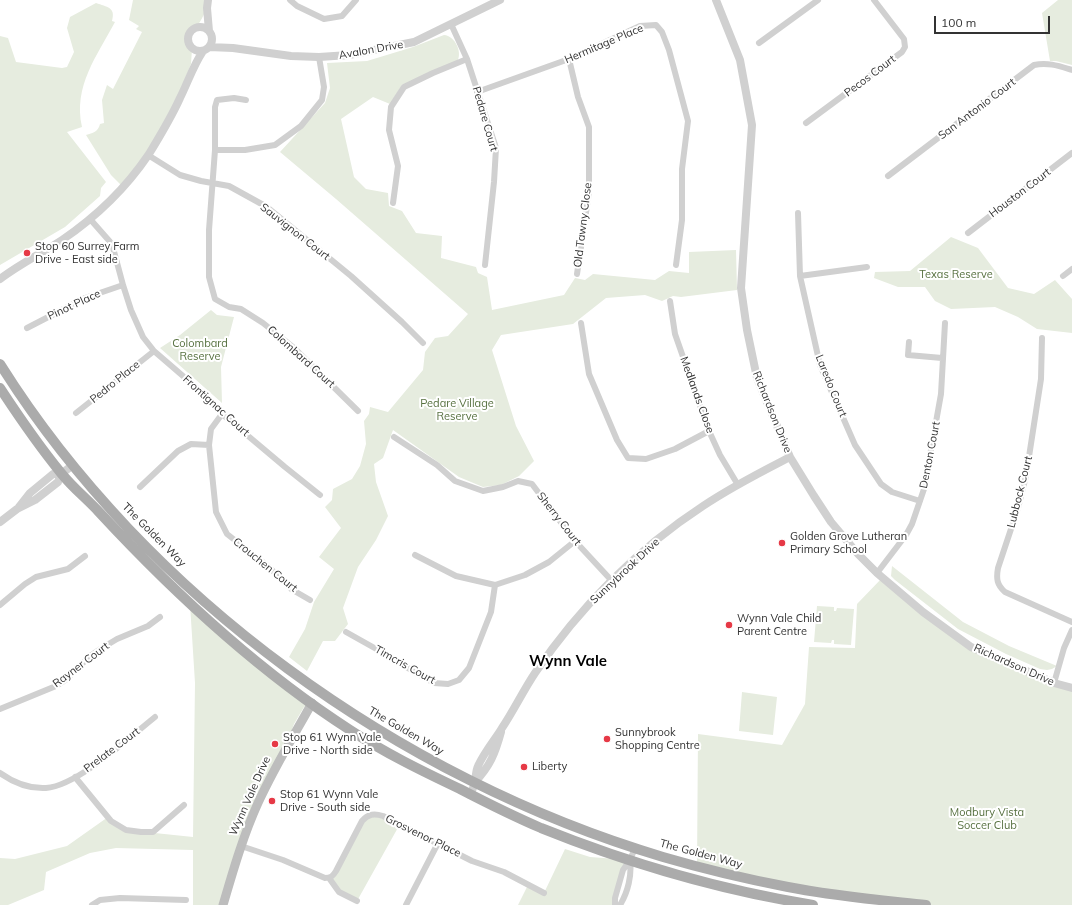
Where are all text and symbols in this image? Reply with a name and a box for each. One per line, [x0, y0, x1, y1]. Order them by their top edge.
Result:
scale bar [936, 8, 1052, 34]
text: 100 m [941, 15, 976, 30]
street label: Hermitage Place [563, 21, 645, 67]
street label: Avalon Drive [338, 38, 404, 62]
street label: Pecos Court [842, 52, 898, 100]
street label: San Antonio Court [936, 76, 1018, 142]
street label: Pedare Court [469, 85, 501, 153]
street label: Houston Court [987, 166, 1053, 220]
street label: Old Tawny Close [571, 182, 595, 268]
street label: Sauvignon Court [258, 201, 332, 263]
place label: Stop 60 Surrey Farm Drive - East side [35, 240, 139, 266]
marker: Stop 60 Surrey Farm Drive - East side [22, 248, 32, 258]
park label: Texas Reserve [919, 268, 993, 282]
street label: Pinot Place [45, 287, 103, 323]
street label: Colombard Court [264, 323, 338, 391]
park label: Colombard Reserve [172, 337, 228, 363]
street label: Laredo Court [812, 353, 850, 419]
street label: Medlands Close [677, 355, 717, 435]
street label: Pedro Place [87, 358, 143, 406]
street label: Richardson Drive [750, 369, 794, 455]
street label: Frontignac Court [180, 373, 252, 439]
park label: Pedare Village Reserve [420, 397, 494, 423]
street label: Denton Court [917, 420, 943, 490]
street label: Lubbock Court [1005, 455, 1035, 529]
street label: Sherry Court [534, 490, 584, 548]
street label: The Golden Way [119, 500, 189, 570]
place label: Golden Grove Lutheran Primary School [790, 530, 907, 556]
street label: Crouchen Court [230, 535, 300, 595]
street label: Sunnybrook Drive [588, 535, 662, 607]
marker: Golden Grove Lutheran Primary School [777, 538, 787, 548]
place label: Wynn Vale Child Parent Centre [737, 612, 821, 638]
marker: Wynn Vale Child Parent Centre [724, 620, 734, 630]
street label: Rayner Court [50, 640, 112, 690]
street label: Richardson Drive [972, 641, 1056, 689]
street label: Timcris Court [372, 643, 438, 687]
district label: Wynn Vale [529, 652, 607, 670]
street label: The Golden Way [366, 704, 446, 758]
street label: Prelate Court [81, 725, 143, 775]
place label: Sunnybrook Shopping Centre [615, 726, 700, 752]
place label: Stop 61 Wynn Vale Drive - North side [283, 731, 381, 757]
marker: Sunnybrook Shopping Centre [602, 734, 612, 744]
marker: Stop 61 Wynn Vale Drive - North side [270, 739, 280, 749]
street label: Wynn Vale Drive [227, 754, 273, 838]
place label: Liberty [532, 760, 567, 774]
marker: Liberty [519, 762, 529, 772]
place label: Stop 61 Wynn Vale Drive - South side [280, 788, 378, 814]
marker: Stop 61 Wynn Vale Drive - South side [267, 796, 277, 806]
park label: Modbury Vista Soccer Club [950, 806, 1024, 832]
street label: Grosvenor Place [383, 812, 463, 860]
street label: The Golden Way [658, 837, 744, 871]

